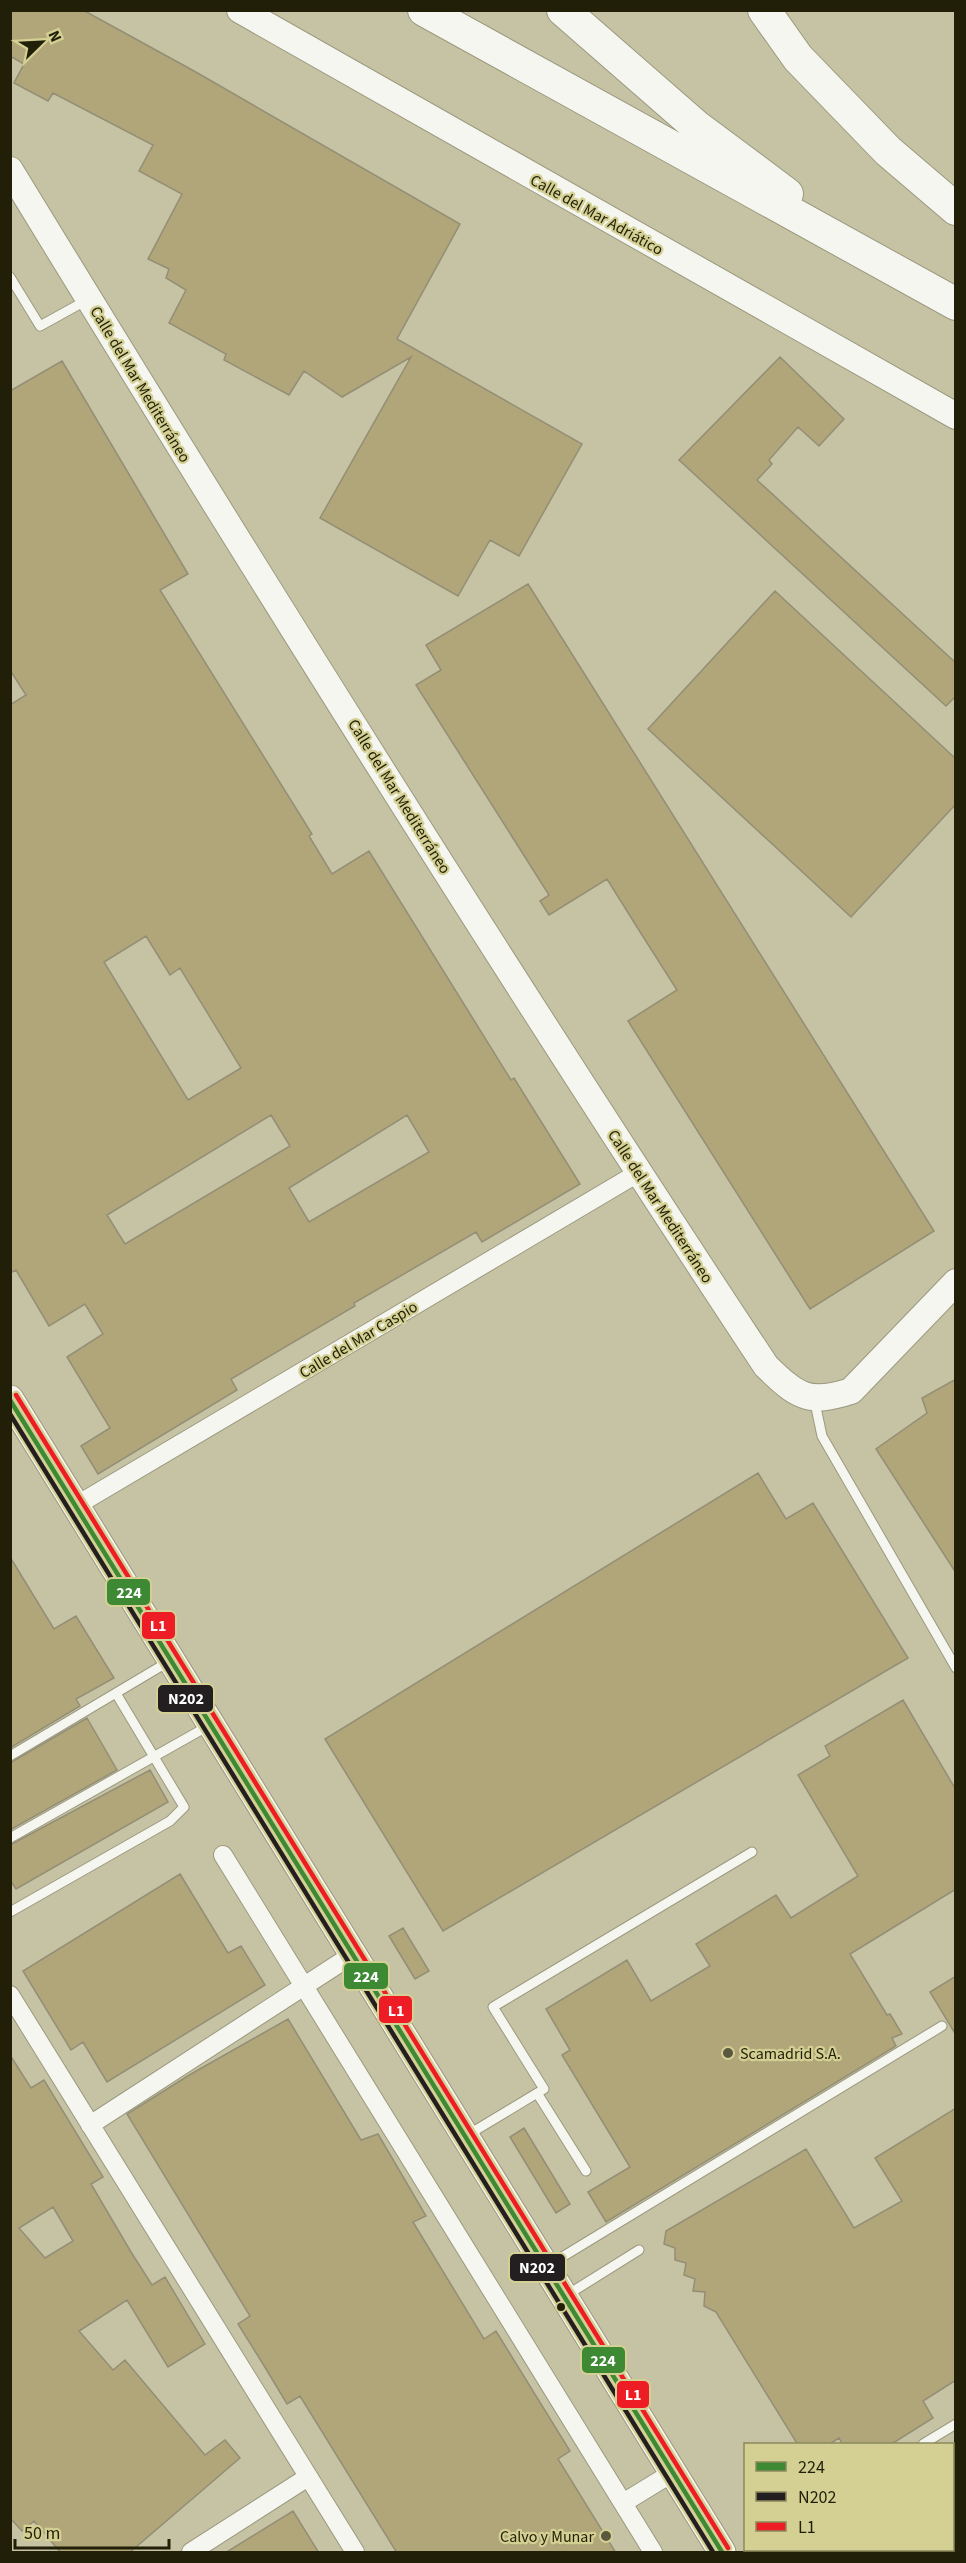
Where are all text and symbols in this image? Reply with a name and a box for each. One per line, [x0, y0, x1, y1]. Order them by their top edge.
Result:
north arrow [12, 12, 72, 72]
text: N [43, 27, 67, 46]
street label: Calle del Mar Adriático [526, 169, 667, 261]
street label: Calle del Mar Mediterráneo [85, 302, 196, 467]
street label: Calle del Mar Mediterráneo [342, 715, 456, 878]
street label: Calle del Mar Mediterráneo [602, 1126, 718, 1287]
street label: Calle del Mar Caspio [295, 1296, 422, 1384]
line badge: 224 [106, 1578, 151, 1606]
text: 224 [116, 1582, 142, 1604]
line badge: L1 [141, 1611, 176, 1640]
text: L1 [150, 1615, 166, 1637]
line badge: N202 [157, 1684, 214, 1713]
text: N202 [168, 1688, 204, 1710]
line badge: 224 [343, 1962, 389, 1990]
text: 224 [353, 1966, 379, 1988]
line badge: L1 [378, 1995, 413, 2024]
text: L1 [388, 2000, 404, 2022]
place label: Scamadrid S.A. [740, 2043, 841, 2065]
marker: Scamadrid S.A. [721, 2046, 735, 2060]
line badge: N202 [509, 2253, 566, 2282]
text: N202 [519, 2257, 555, 2279]
unlabelled marker [555, 2301, 567, 2313]
line badge: 224 [581, 2346, 626, 2374]
text: 224 [590, 2350, 616, 2372]
line badge: L1 [616, 2380, 650, 2409]
text: L1 [625, 2384, 641, 2406]
legend [744, 2443, 954, 2551]
text: 224 [798, 2455, 825, 2480]
text: N202 [798, 2485, 837, 2510]
scale bar [15, 2512, 170, 2550]
text: L1 [798, 2515, 816, 2540]
text: 50 m [24, 2521, 60, 2546]
place label: Calvo y Munar [500, 2526, 594, 2548]
marker: Calvo y Munar [599, 2529, 613, 2543]

